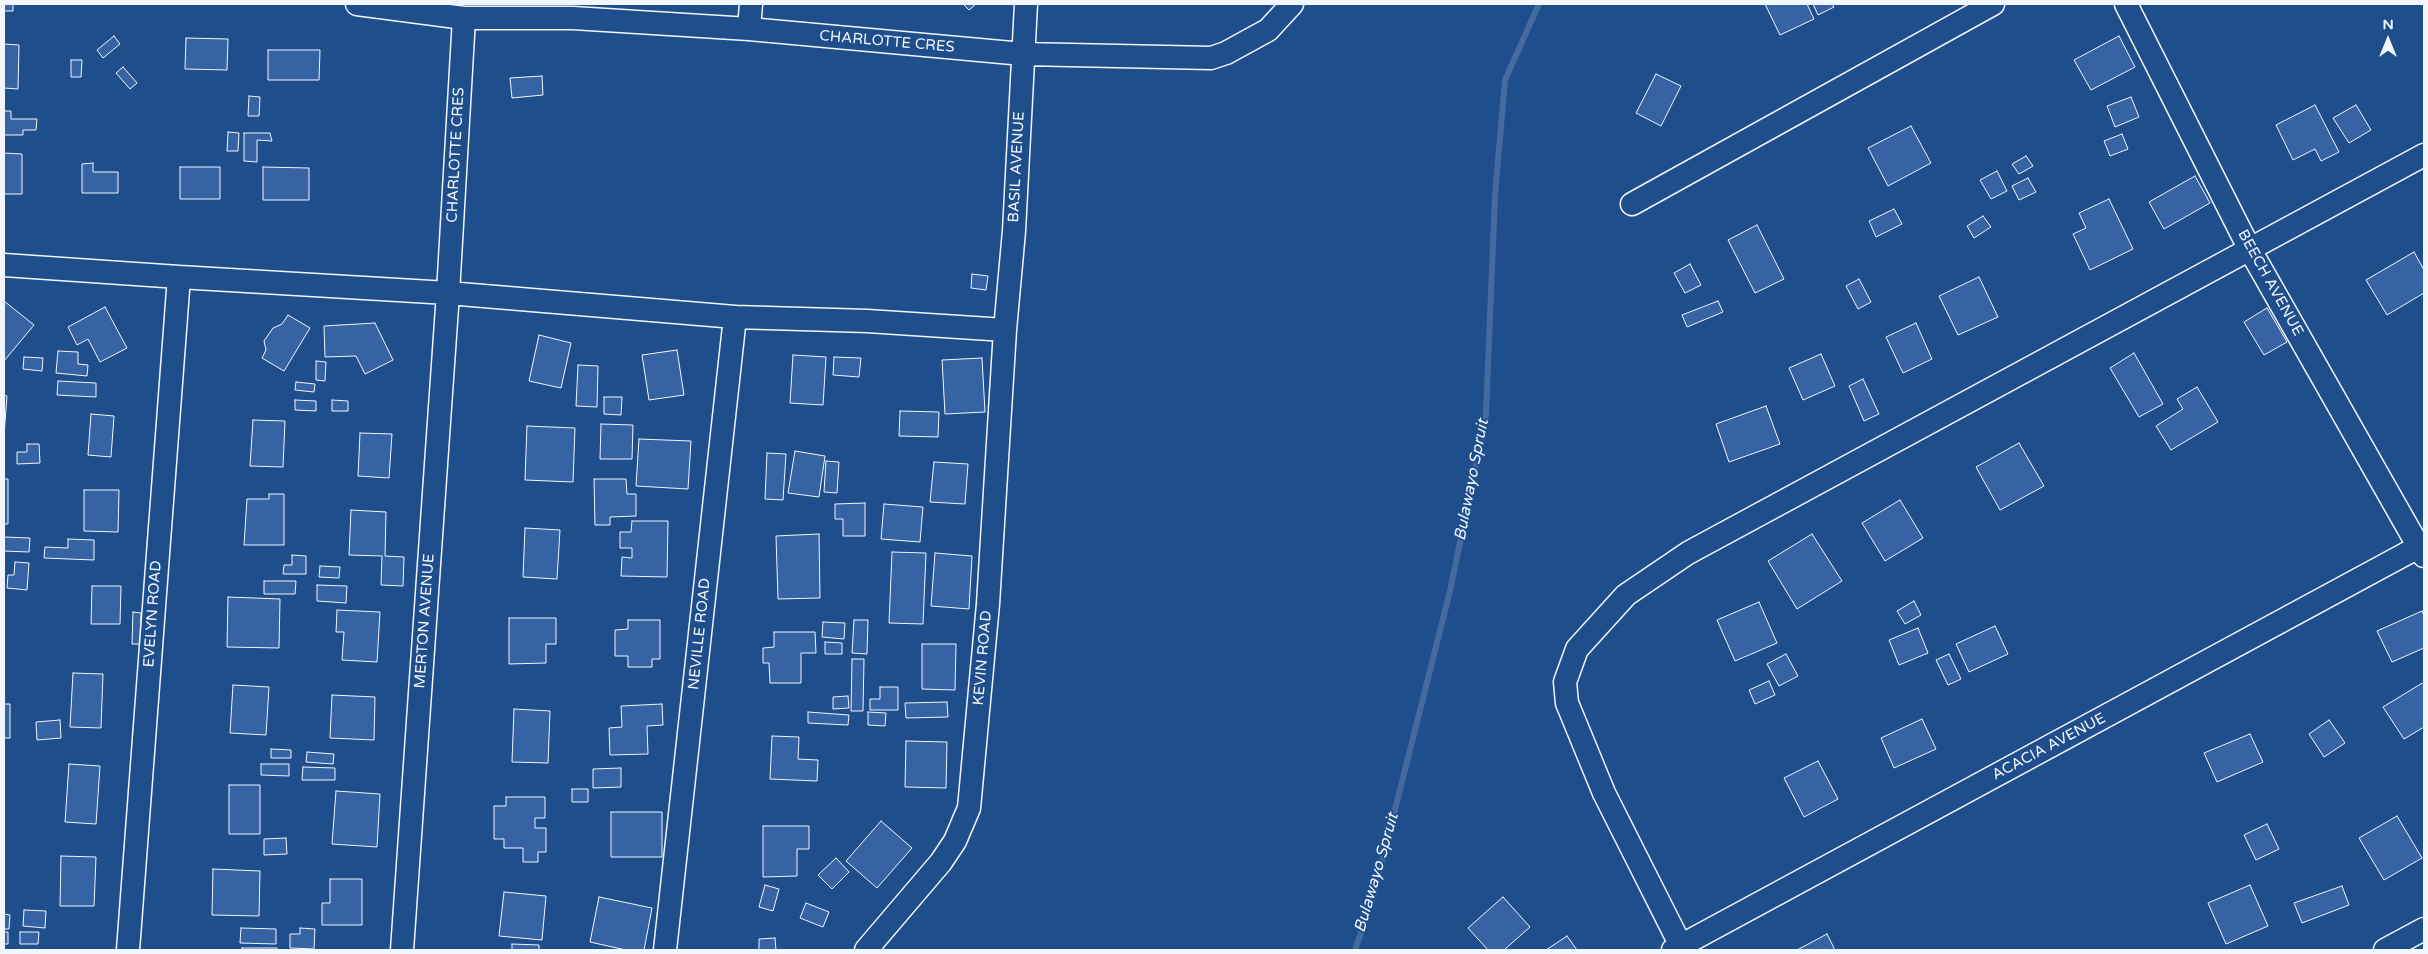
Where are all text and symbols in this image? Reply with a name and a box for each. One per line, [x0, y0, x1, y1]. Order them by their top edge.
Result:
north arrow [2363, 15, 2413, 65]
text: N [2382, 16, 2394, 33]
street label: CHARLOTTE CRES [819, 27, 955, 57]
street label: CHARLOTTE CRES [443, 87, 469, 223]
street label: BASIL AVENUE [1005, 111, 1029, 223]
street label: BEECH AVENUE [2233, 227, 2307, 339]
water label: Bulawayo Spruit [1451, 418, 1493, 542]
street label: MERTON AVENUE [411, 553, 439, 689]
street label: EVELYN ROAD [140, 560, 166, 668]
street label: NEVILLE ROAD [685, 577, 715, 691]
street label: KEVIN ROAD [970, 610, 996, 706]
street label: ACACIA AVENUE [1989, 710, 2109, 784]
water label: Bulawayo Spruit [1351, 811, 1403, 935]

